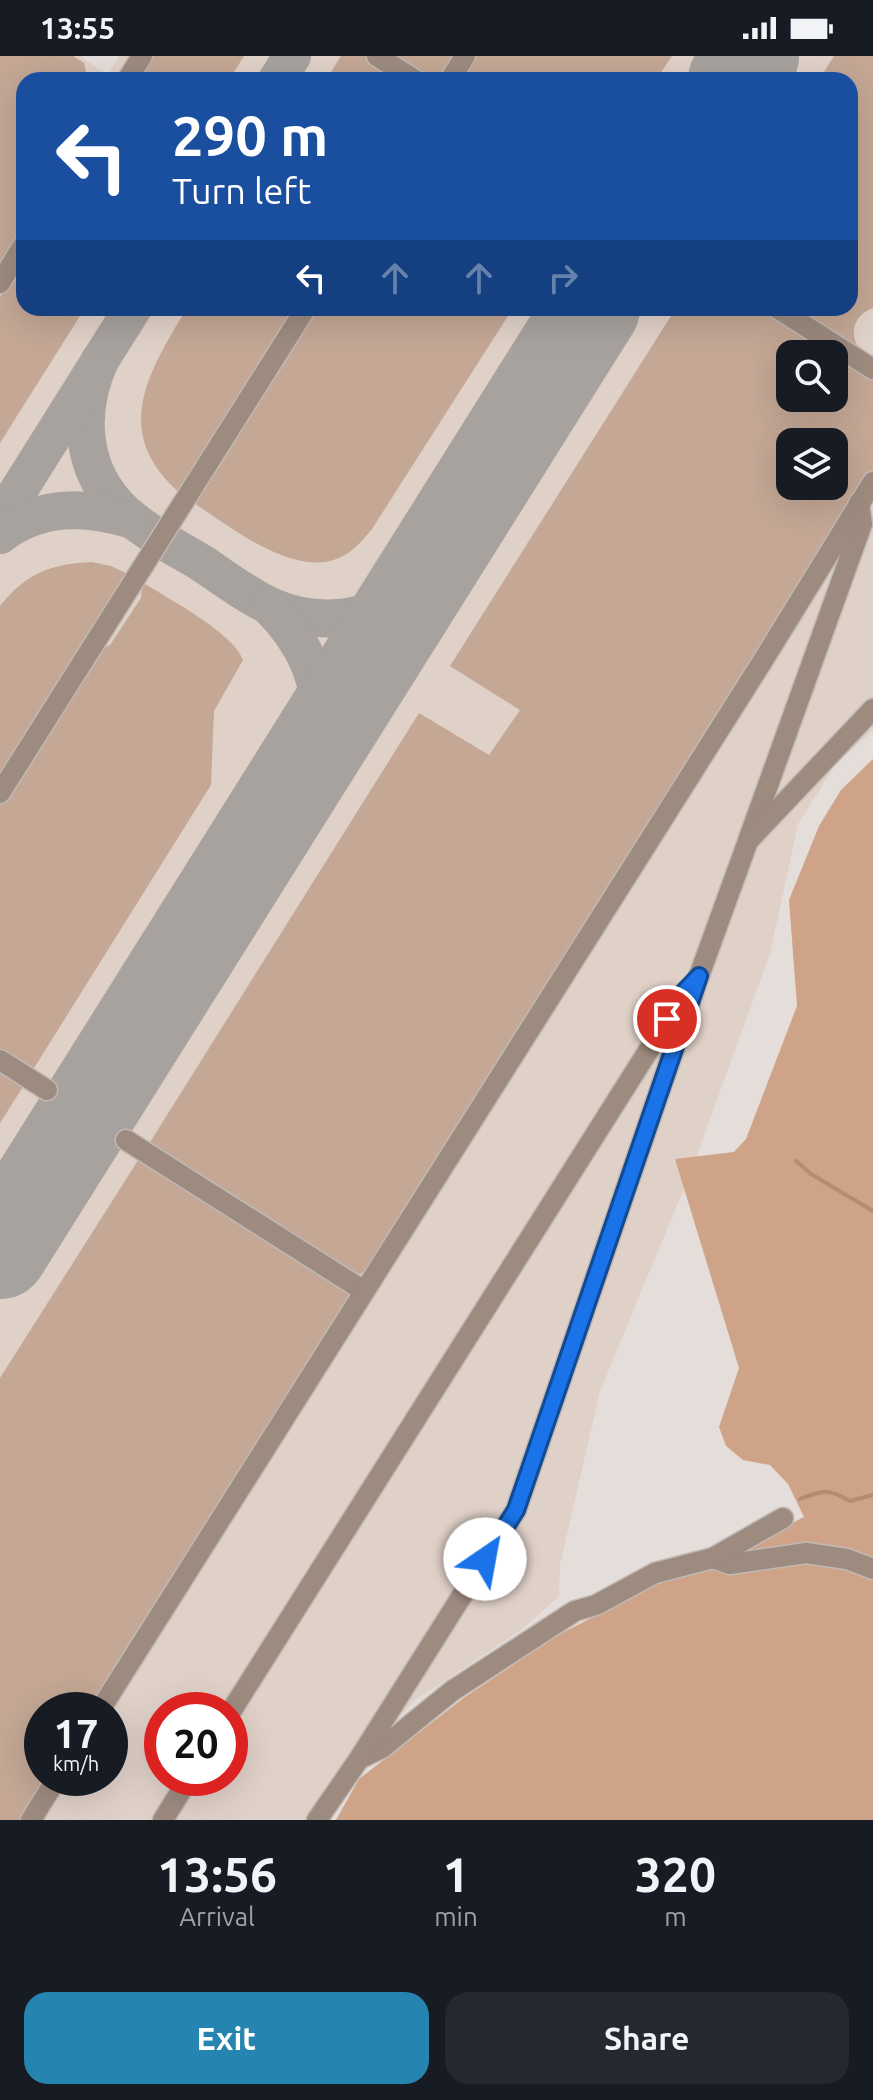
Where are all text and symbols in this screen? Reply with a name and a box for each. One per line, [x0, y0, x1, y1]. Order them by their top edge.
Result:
text: 13:55 [40, 11, 115, 45]
icon: left [40, 104, 144, 208]
text: 290 m [172, 104, 328, 167]
text: Turn left [172, 170, 311, 211]
icon: left [289, 256, 333, 300]
icon: ahead [373, 256, 417, 300]
icon: ahead [457, 256, 501, 300]
icon: right [541, 256, 585, 300]
map controls [776, 340, 848, 500]
button: search [776, 340, 848, 412]
button: layers [776, 428, 848, 500]
pin [633, 985, 701, 1053]
icon: arrive [645, 997, 689, 1041]
position arrow [443, 1517, 527, 1601]
speed limit sign: 20 [144, 1692, 248, 1796]
text: 17 [53, 1711, 99, 1756]
text: km/h [53, 1752, 99, 1775]
text: 13:56 [157, 1847, 277, 1901]
text: 1 [442, 1847, 469, 1901]
text: 320 [635, 1847, 716, 1901]
text: Arrival [179, 1902, 255, 1931]
text: min [434, 1902, 478, 1931]
text: m [664, 1902, 687, 1931]
button: Exit [24, 1992, 429, 2084]
button: Share [445, 1992, 849, 2084]

